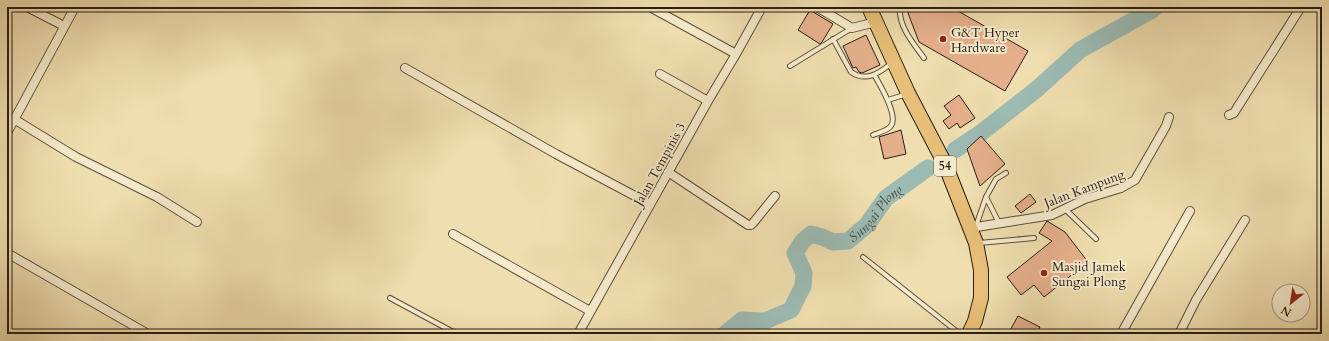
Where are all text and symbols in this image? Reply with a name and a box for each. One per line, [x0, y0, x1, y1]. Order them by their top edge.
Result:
place label: G&T Hyper Hardware [951, 24, 1020, 57]
marker: G&T Hyper Hardware [938, 34, 948, 44]
street label: Jalan Tempinis 3 [629, 120, 690, 211]
road number: 54 [934, 156, 956, 176]
street label: Jalan Kampung [1040, 165, 1128, 213]
water label: Sungai Plong [844, 180, 907, 247]
place label: Masjid Jamek Sungai Plong [1052, 258, 1126, 291]
marker: Masjid Jamek Sungai Plong [1039, 268, 1049, 278]
north arrow [1271, 283, 1311, 323]
text: N [1278, 302, 1294, 320]

